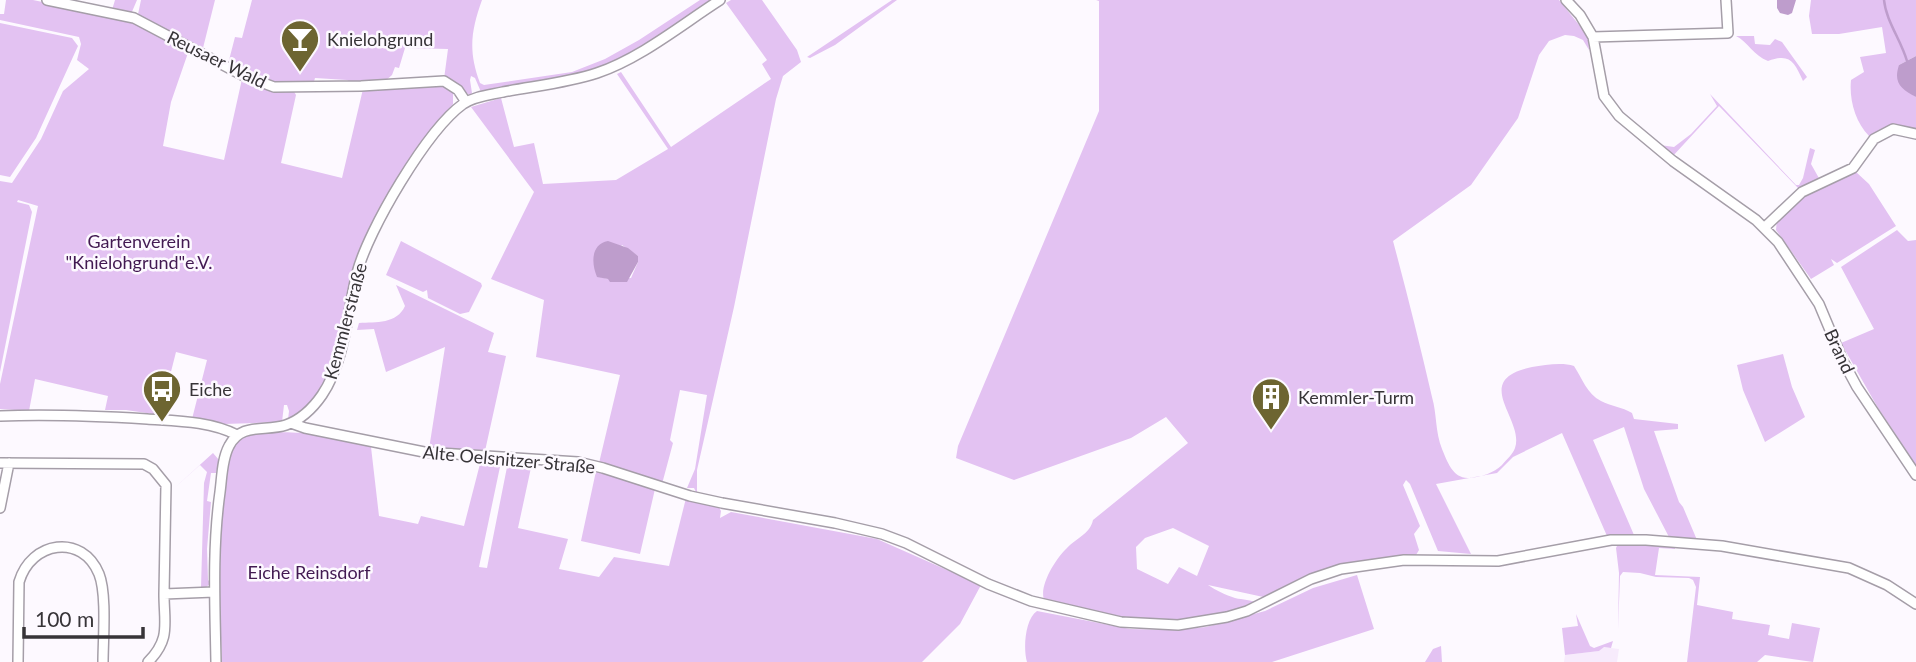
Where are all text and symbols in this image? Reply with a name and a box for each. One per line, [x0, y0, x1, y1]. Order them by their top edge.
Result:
bar icon: Knielohgrund [279, 18, 321, 73]
street label: Reusaer Wald [164, 25, 270, 93]
place label: Knielohgrund [327, 28, 433, 50]
park label: Gartenverein "Knielohgrund"e.V. [66, 230, 212, 273]
street label: Kemmlerstraße [319, 260, 371, 382]
street label: Brand [1820, 325, 1860, 377]
bus stop icon: Eiche [141, 368, 183, 423]
building icon: Kemmler-Turm [1250, 376, 1292, 431]
place label: Eiche [189, 378, 232, 400]
place label: Kemmler-Turm [1298, 386, 1414, 408]
street label: Alte Oelsnitzer Straße [422, 441, 596, 477]
park label: Eiche Reinsdorf [248, 561, 371, 583]
scale bar [24, 596, 144, 640]
text: 100 m [35, 606, 94, 631]

